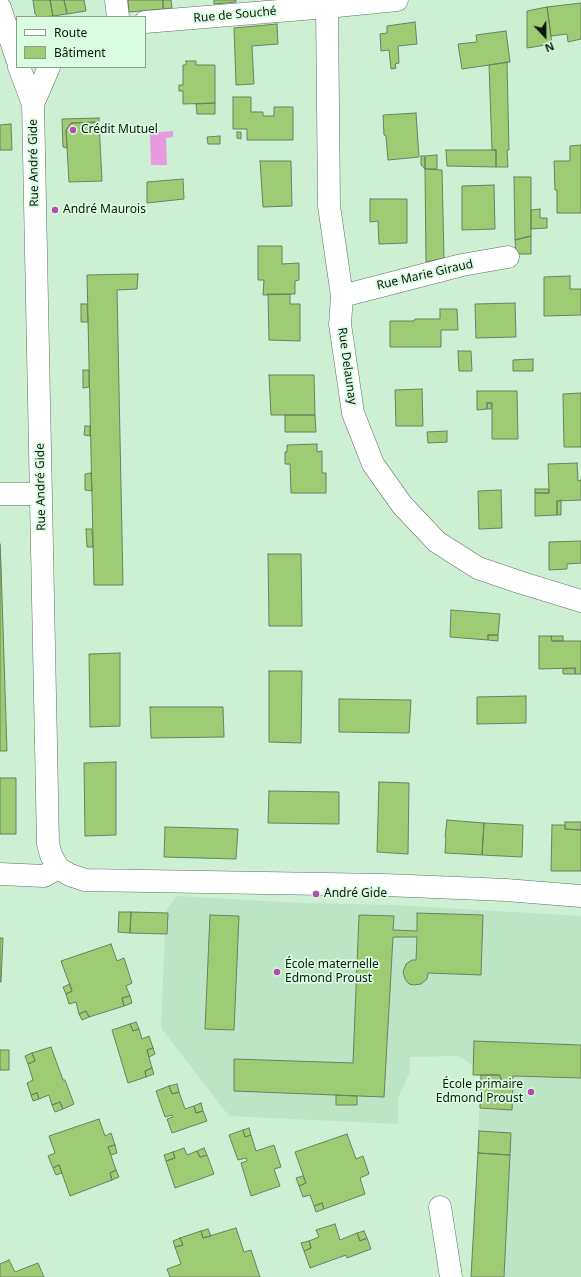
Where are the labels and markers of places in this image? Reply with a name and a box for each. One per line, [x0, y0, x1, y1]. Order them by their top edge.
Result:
place label: Crédit Mutuel [81, 123, 158, 137]
marker: Crédit Mutuel [68, 125, 78, 135]
place label: André Maurois [63, 203, 146, 217]
marker: André Maurois [50, 205, 60, 215]
place label: André Gide [324, 887, 387, 901]
marker: André Gide [311, 889, 321, 899]
place label: École maternelle Edmond Proust [285, 958, 379, 986]
marker: École maternelle Edmond Proust [272, 967, 282, 977]
place label: École primaire Edmond Proust [436, 1078, 523, 1106]
marker: École primaire Edmond Proust [526, 1087, 536, 1097]

